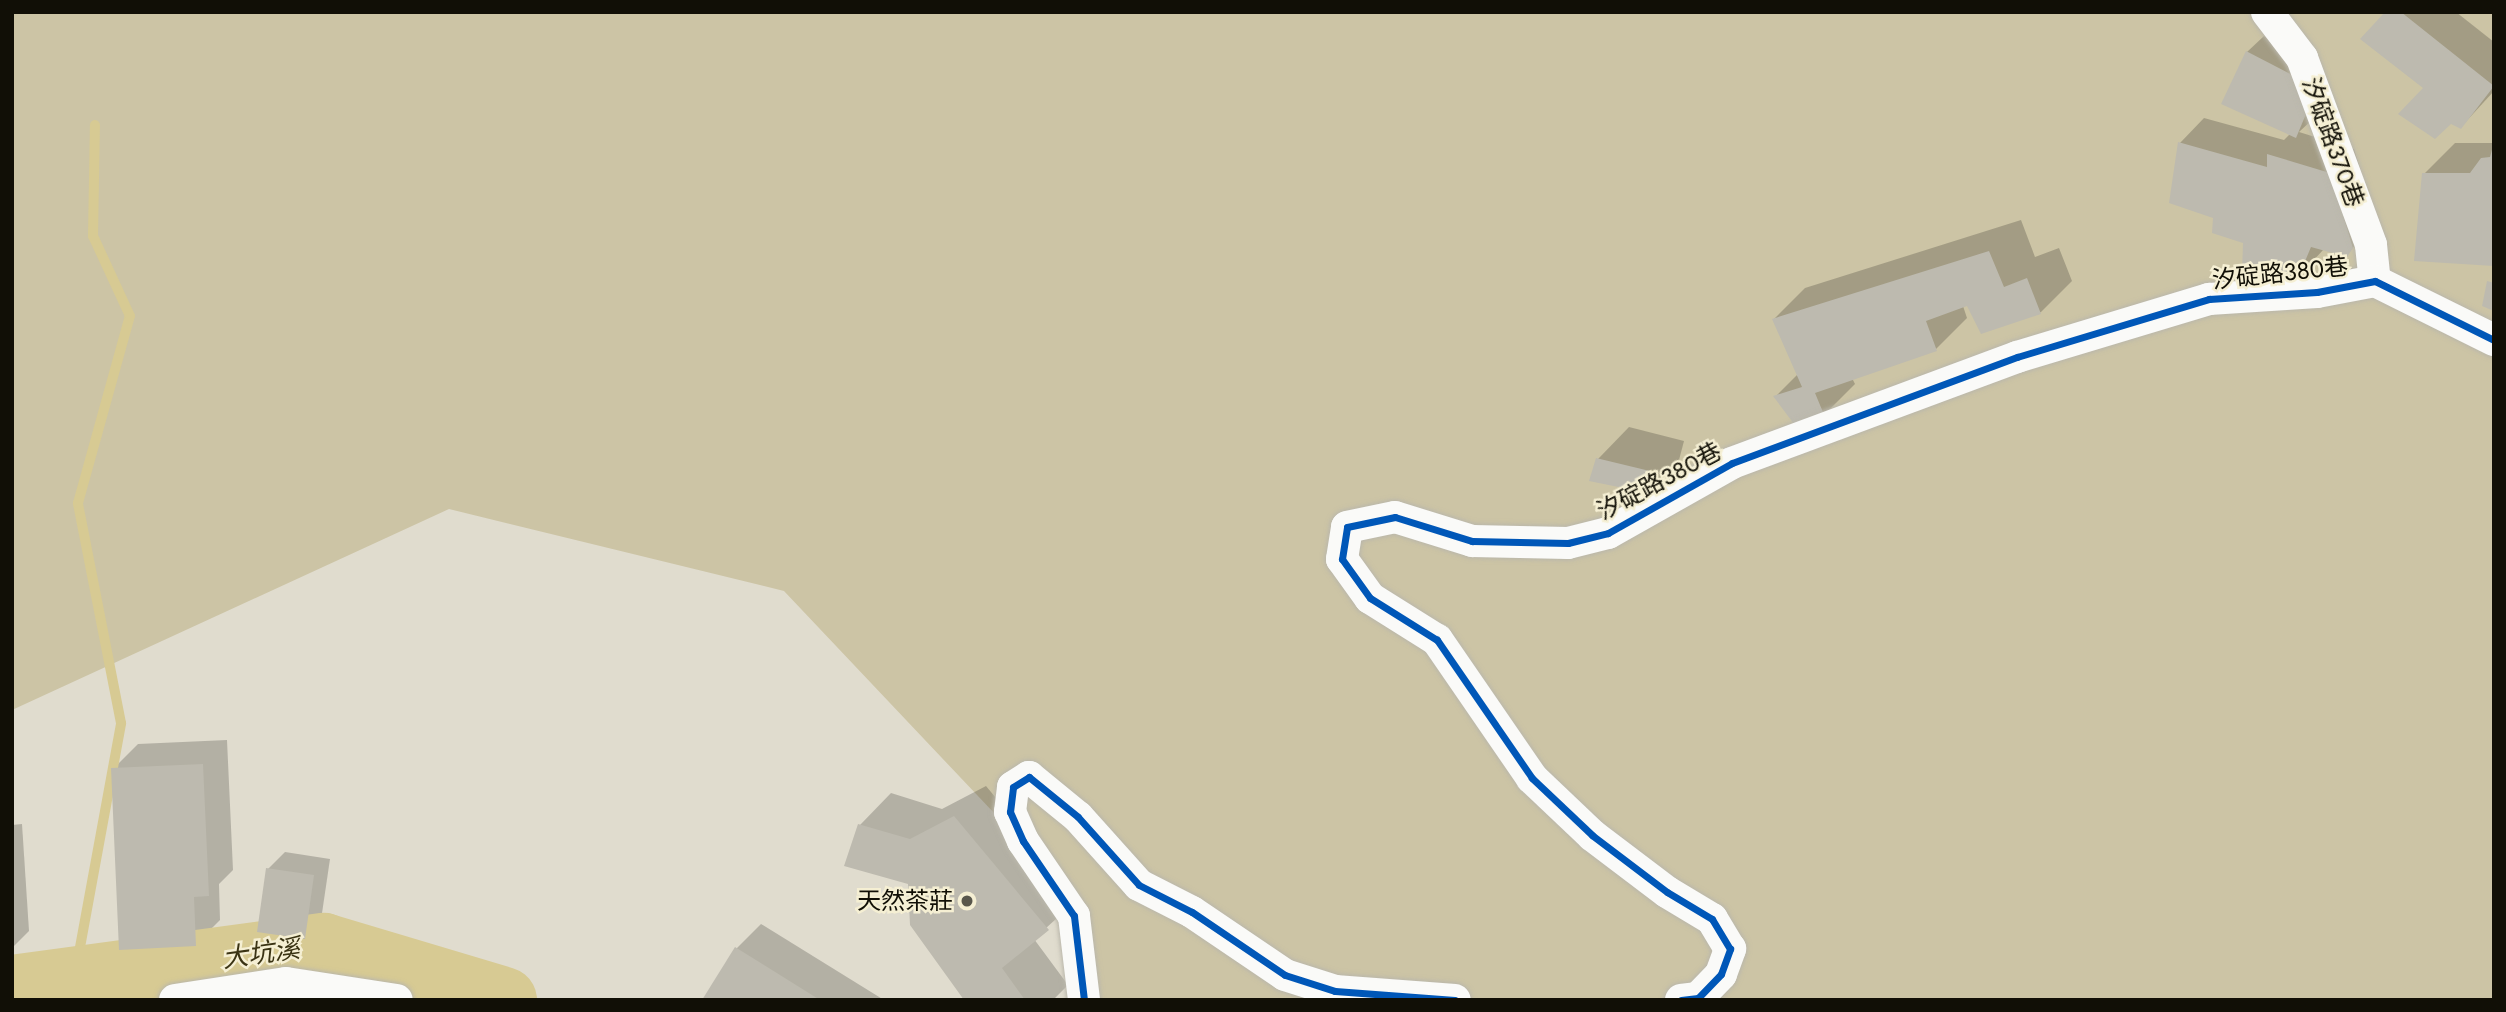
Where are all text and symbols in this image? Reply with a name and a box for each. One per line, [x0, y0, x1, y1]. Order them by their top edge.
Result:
street label: 汐碇路370巷 [2296, 73, 2370, 211]
street label: 汐碇路380巷 [2211, 252, 2349, 294]
street label: 汐碇路380巷 [1592, 436, 1726, 526]
place label: 天然茶莊 [857, 887, 953, 915]
marker: 天然茶莊 [959, 893, 975, 909]
water label: 大坑溪 [220, 933, 302, 975]

